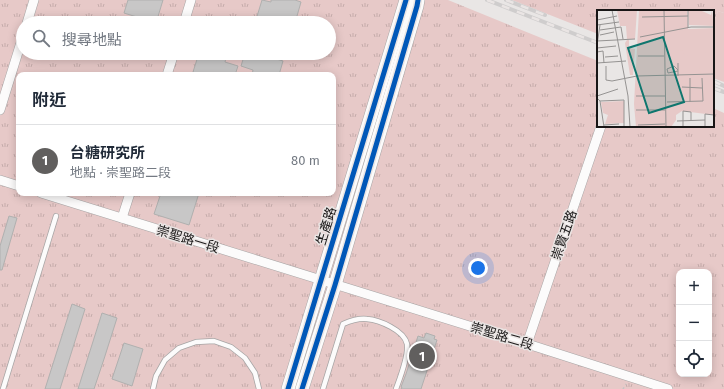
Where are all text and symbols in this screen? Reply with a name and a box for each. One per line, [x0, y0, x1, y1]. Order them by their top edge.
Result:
inset map [597, 10, 714, 127]
search box [16, 16, 336, 60]
icon: search [30, 27, 52, 49]
text: 搜尋地點 [62, 31, 122, 49]
text: 附近 [32, 90, 66, 111]
text: 台糖研究所 [70, 144, 145, 162]
text: 1 [42, 153, 48, 168]
text: 80 m [291, 153, 320, 168]
text: 地點 · 崇聖路二段 [70, 165, 171, 180]
street label: 生產路 [313, 205, 339, 247]
street label: 崇賢五路 [548, 208, 580, 262]
street label: 崇聖路一段 [155, 222, 221, 256]
your location [468, 258, 488, 278]
map controls [676, 269, 712, 377]
button: + [676, 269, 712, 305]
button: − [676, 305, 712, 341]
street label: 崇聖路二段 [469, 319, 535, 353]
pin: 1 [409, 341, 435, 371]
button: locate [676, 341, 712, 377]

